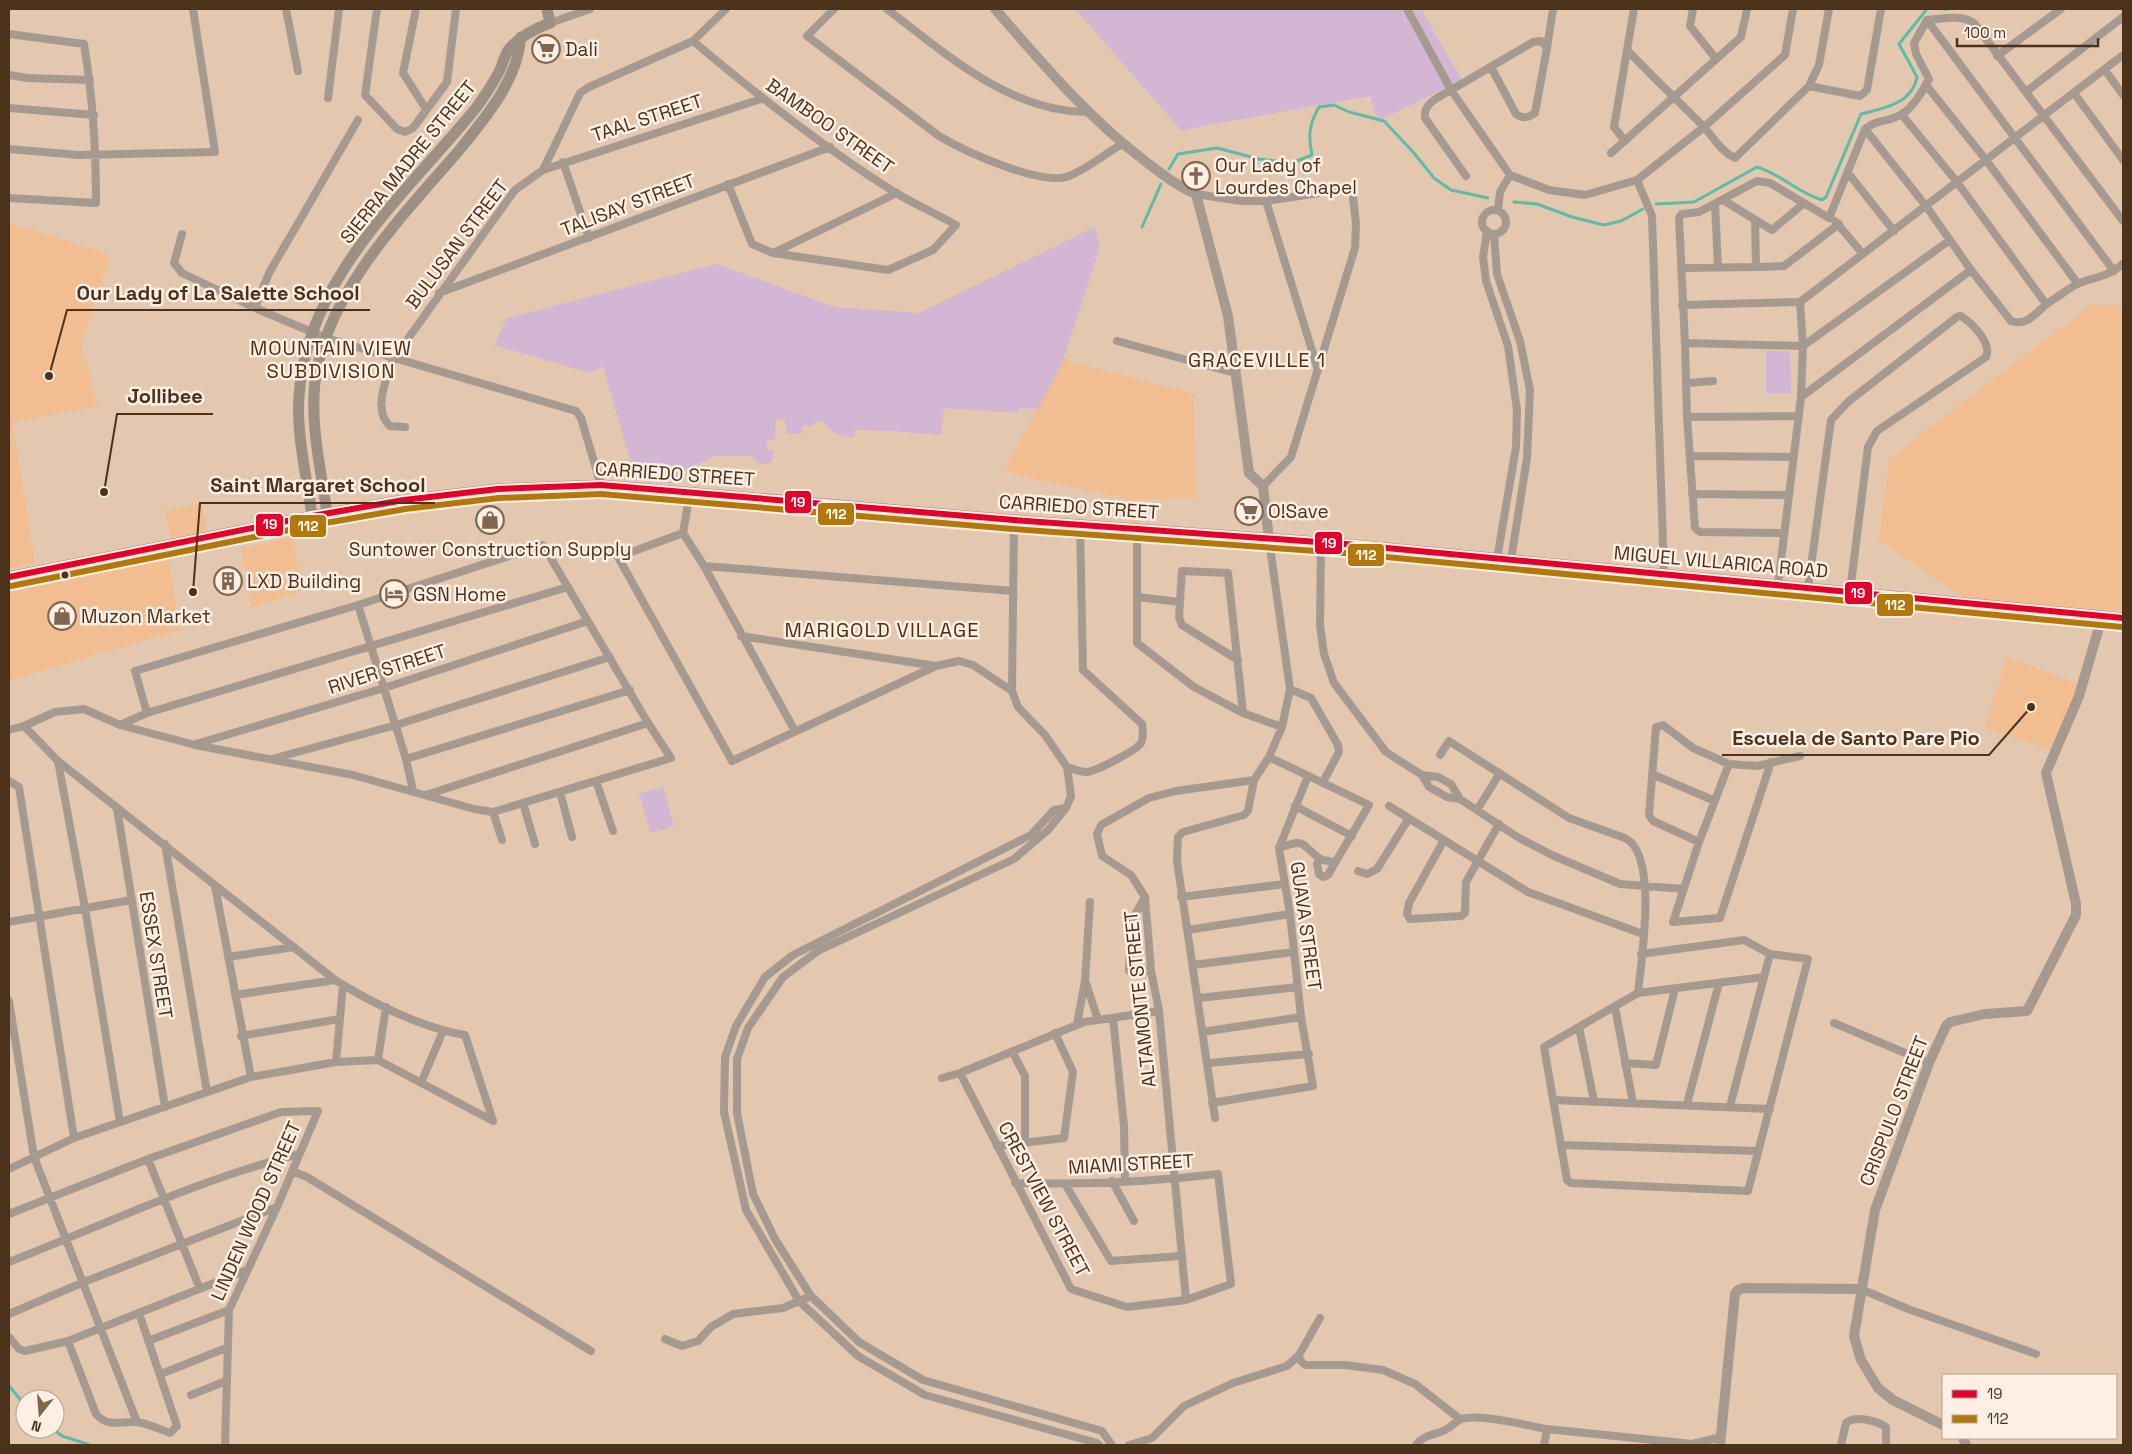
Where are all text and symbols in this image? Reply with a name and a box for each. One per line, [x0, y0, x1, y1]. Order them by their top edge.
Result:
scale bar [1957, 15, 2098, 47]
text: 100 m [1964, 23, 2006, 42]
supermarket icon: Dali [531, 34, 561, 64]
place label: Dali [565, 37, 598, 62]
street label: BAMBOO STREET [761, 73, 899, 179]
street label: SIERRA MADRE STREET [334, 75, 482, 249]
street label: TAAL STREET [588, 88, 706, 148]
place label: Our Lady of Lourdes Chapel [1215, 153, 1357, 200]
church icon: Our Lady of Lourdes Chapel [1181, 161, 1211, 191]
street label: TALISAY STREET [557, 168, 699, 242]
street label: BULUSAN STREET [400, 174, 514, 314]
callout: Our Lady of La Salette School [67, 275, 370, 310]
text: Our Lady of La Salette School [76, 280, 360, 306]
district label: MOUNTAIN VIEW SUBDIVISION [250, 335, 412, 384]
district label: GRACEVILLE 1 [1188, 347, 1326, 373]
callout: Jollibee [117, 379, 213, 414]
text: Jollibee [127, 383, 203, 409]
street label: CARRIEDO STREET [594, 456, 756, 492]
callout: Saint Margaret School [200, 468, 435, 503]
text: Saint Margaret School [210, 472, 426, 498]
street label: CARRIEDO STREET [998, 489, 1160, 525]
line badge: 19 [784, 490, 812, 514]
text: 19 [791, 493, 805, 511]
supermarket icon: O!Save [1234, 496, 1264, 526]
place label: O!Save [1268, 499, 1329, 524]
line badge: 112 [817, 502, 855, 526]
shop icon: Suntower Construction Supply [475, 505, 505, 535]
text: 112 [826, 505, 846, 523]
line badge: 19 [255, 513, 284, 537]
line badge: 112 [289, 514, 327, 538]
text: 19 [263, 515, 277, 533]
text: 112 [298, 517, 318, 535]
line badge: 19 [1314, 531, 1343, 555]
text: 19 [1322, 534, 1336, 552]
place label: Suntower Construction Supply [349, 537, 631, 562]
street label: MIGUEL VILLARICA ROAD [1613, 540, 1829, 584]
line badge: 112 [1347, 543, 1385, 567]
text: 112 [1356, 546, 1376, 564]
building icon: LXD Building [213, 566, 243, 596]
place label: LXD Building [247, 569, 361, 594]
unlabelled marker [60, 570, 70, 580]
hotel icon: GSN Home [379, 579, 409, 609]
line badge: 19 [1844, 581, 1873, 605]
place label: GSN Home [413, 582, 506, 607]
text: 19 [1851, 584, 1865, 602]
line badge: 112 [1876, 593, 1914, 617]
text: 112 [1885, 596, 1905, 614]
shop icon: Muzon Market [47, 601, 77, 631]
place label: Muzon Market [81, 604, 211, 629]
district label: MARIGOLD VILLAGE [784, 617, 980, 643]
street label: RIVER STREET [325, 638, 449, 700]
callout: Escuela de Santo Pare Pio [1722, 720, 1989, 755]
text: Escuela de Santo Pare Pio [1732, 725, 1980, 751]
street label: GUAVA STREET [1285, 860, 1327, 992]
street label: ESSEX STREET [134, 890, 178, 1020]
street label: ALTAMONTE STREET [1118, 909, 1162, 1089]
street label: CRISPULO STREET [1854, 1032, 1934, 1190]
street label: LINDEN WOOD STREET [205, 1117, 307, 1305]
street label: CRESTVIEW STREET [992, 1117, 1096, 1281]
street label: MIAMI STREET [1068, 1148, 1194, 1180]
legend [1942, 1374, 2117, 1439]
text: 19 [1987, 1384, 2002, 1403]
north arrow [15, 1389, 65, 1439]
text: 112 [1987, 1409, 2009, 1428]
text: N [29, 1416, 43, 1436]

